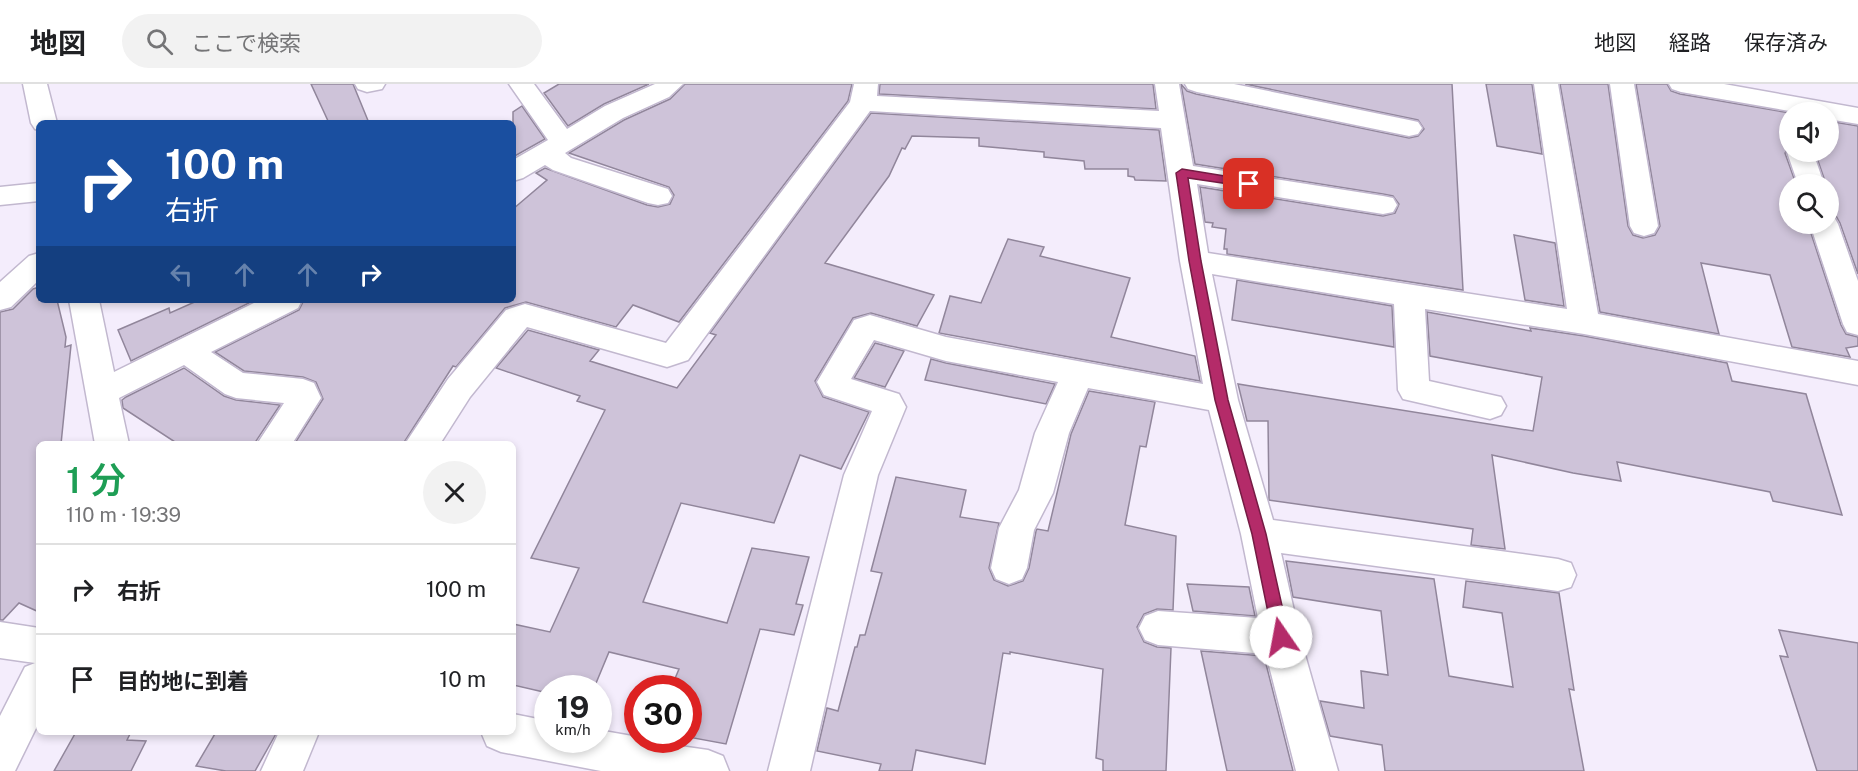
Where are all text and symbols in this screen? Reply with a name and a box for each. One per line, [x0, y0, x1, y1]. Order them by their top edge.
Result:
search box [122, 14, 542, 68]
icon: search [143, 25, 176, 58]
text: 地図 [30, 26, 86, 59]
text: ここで検索 [191, 30, 301, 56]
text: 地図 [1594, 30, 1636, 55]
text: 経路 [1669, 30, 1711, 55]
text: 保存済み [1744, 30, 1828, 55]
map controls [1779, 102, 1839, 234]
button: sound [1779, 102, 1839, 162]
text: 100 m [165, 139, 284, 188]
icon: right [66, 144, 144, 222]
pin [1223, 158, 1274, 209]
icon: arrive [1232, 167, 1265, 200]
button: search [1779, 174, 1839, 234]
text: 右折 [165, 194, 219, 226]
icon: left [165, 258, 198, 291]
icon: ahead [228, 258, 261, 291]
icon: ahead [291, 258, 324, 291]
icon: right [354, 258, 387, 291]
text: 1 分 [66, 459, 125, 501]
button: close [423, 461, 486, 524]
text: 110 m · 19:39 [66, 503, 181, 527]
icon: right [66, 573, 99, 606]
text: 100 m [426, 576, 486, 602]
text: 右折 [117, 578, 161, 604]
position arrow [1249, 605, 1313, 669]
icon: arrive [66, 663, 99, 696]
text: 10 m [439, 666, 486, 692]
text: 目的地に到着 [117, 668, 249, 694]
speed limit sign: 30 [624, 675, 702, 753]
text: 19 [557, 689, 589, 725]
text: km/h [555, 721, 591, 738]

